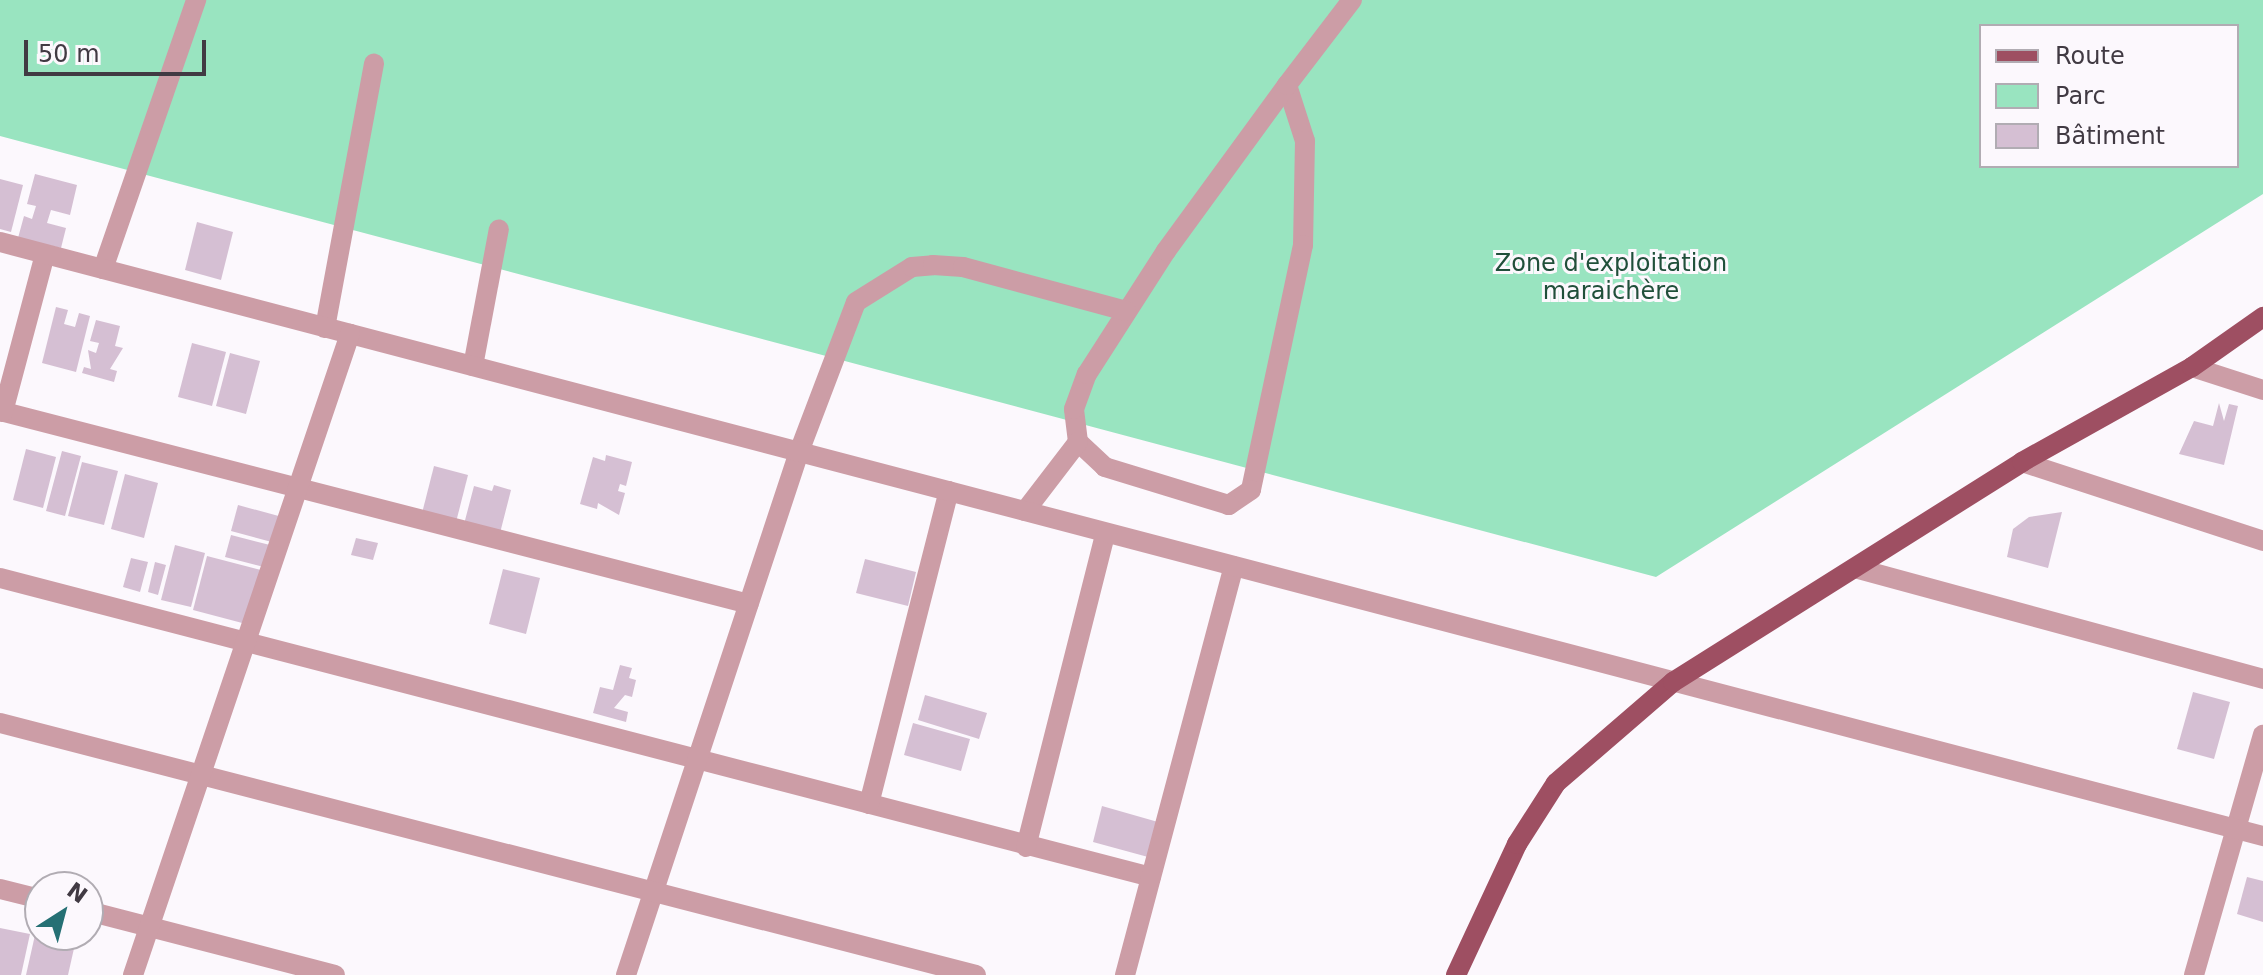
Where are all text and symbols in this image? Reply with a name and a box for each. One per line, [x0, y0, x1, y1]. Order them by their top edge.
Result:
scale bar [28, 24, 210, 74]
legend [1979, 24, 2239, 168]
text: 50 m [38, 40, 100, 68]
text: Route [2055, 42, 2125, 70]
text: Parc [2055, 82, 2106, 110]
text: Bâtiment [2055, 122, 2165, 150]
park label: Zone d'exploitation maraichère [1495, 250, 1727, 306]
north arrow [24, 871, 104, 951]
text: N [62, 877, 92, 908]

